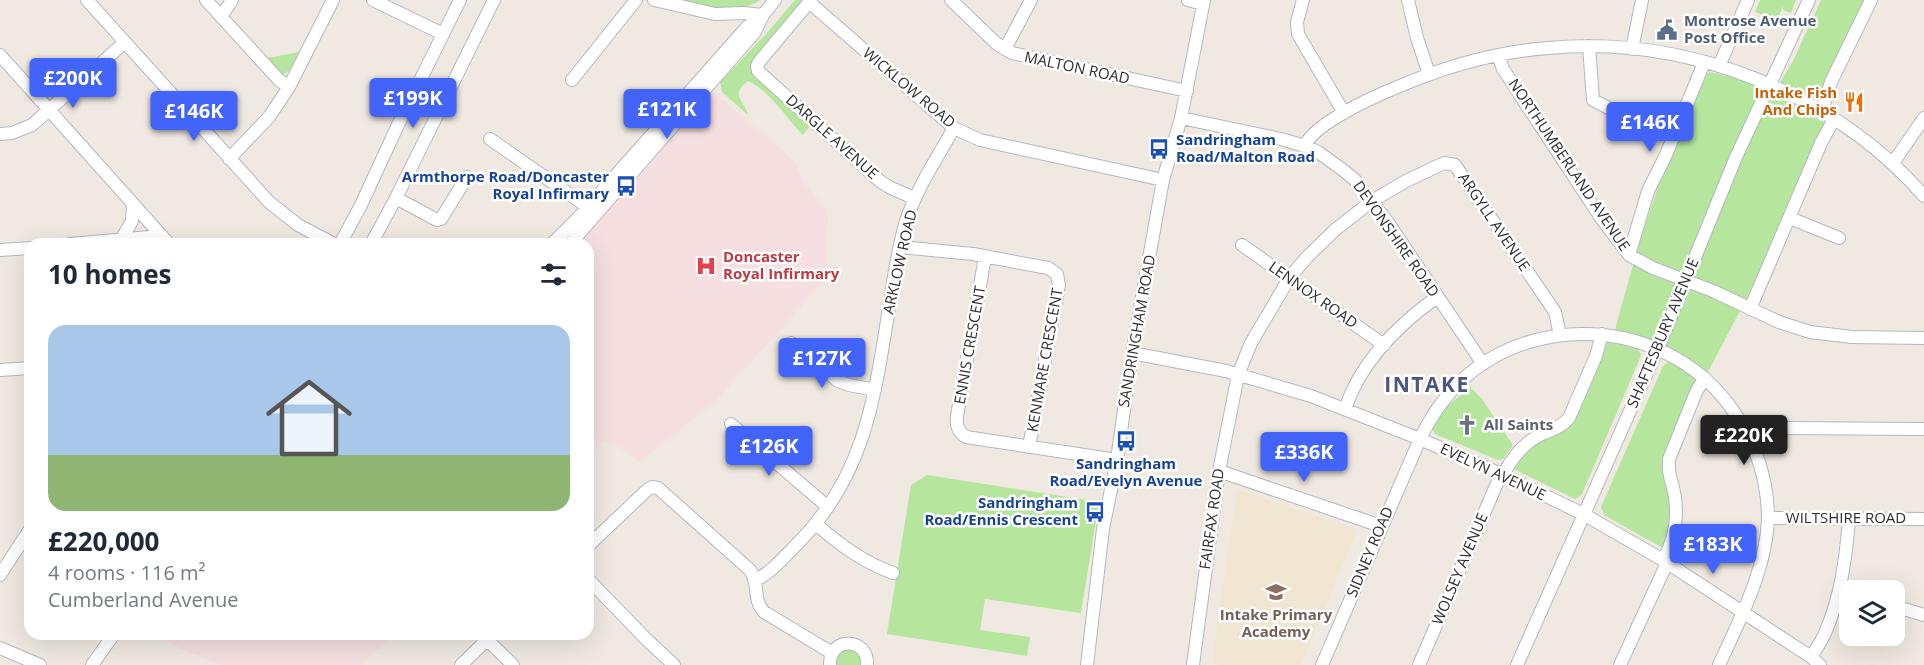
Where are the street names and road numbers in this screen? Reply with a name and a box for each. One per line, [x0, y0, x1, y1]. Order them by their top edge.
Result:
street label: WICKLOW ROAD [859, 43, 960, 132]
street label: MALTON ROAD [1023, 46, 1132, 88]
street label: NORTHUMBERLAND AVENUE [1505, 74, 1635, 255]
street label: DARGLE AVENUE [782, 89, 883, 183]
street label: ARGYLL AVENUE [1454, 168, 1535, 275]
street label: DEVONSHIRE ROAD [1349, 176, 1444, 300]
street label: ARKLOW ROAD [877, 208, 921, 316]
street label: SANDRINGHAM ROAD [1113, 253, 1159, 409]
street label: SHAFTESBURY AVENUE [1621, 255, 1703, 411]
street label: LENNOX ROAD [1265, 256, 1362, 332]
street label: ENNIS CRESCENT [949, 283, 989, 406]
street label: KENMARE CRESCENT [1022, 286, 1067, 433]
street label: EVELYN AVENUE [1437, 438, 1549, 504]
street label: FAIRFAX ROAD [1194, 467, 1228, 571]
street label: SIDNEY ROAD [1341, 503, 1397, 600]
street label: WILTSHIRE ROAD [1786, 507, 1906, 527]
street label: WOLSEY AVENUE [1427, 510, 1492, 628]

